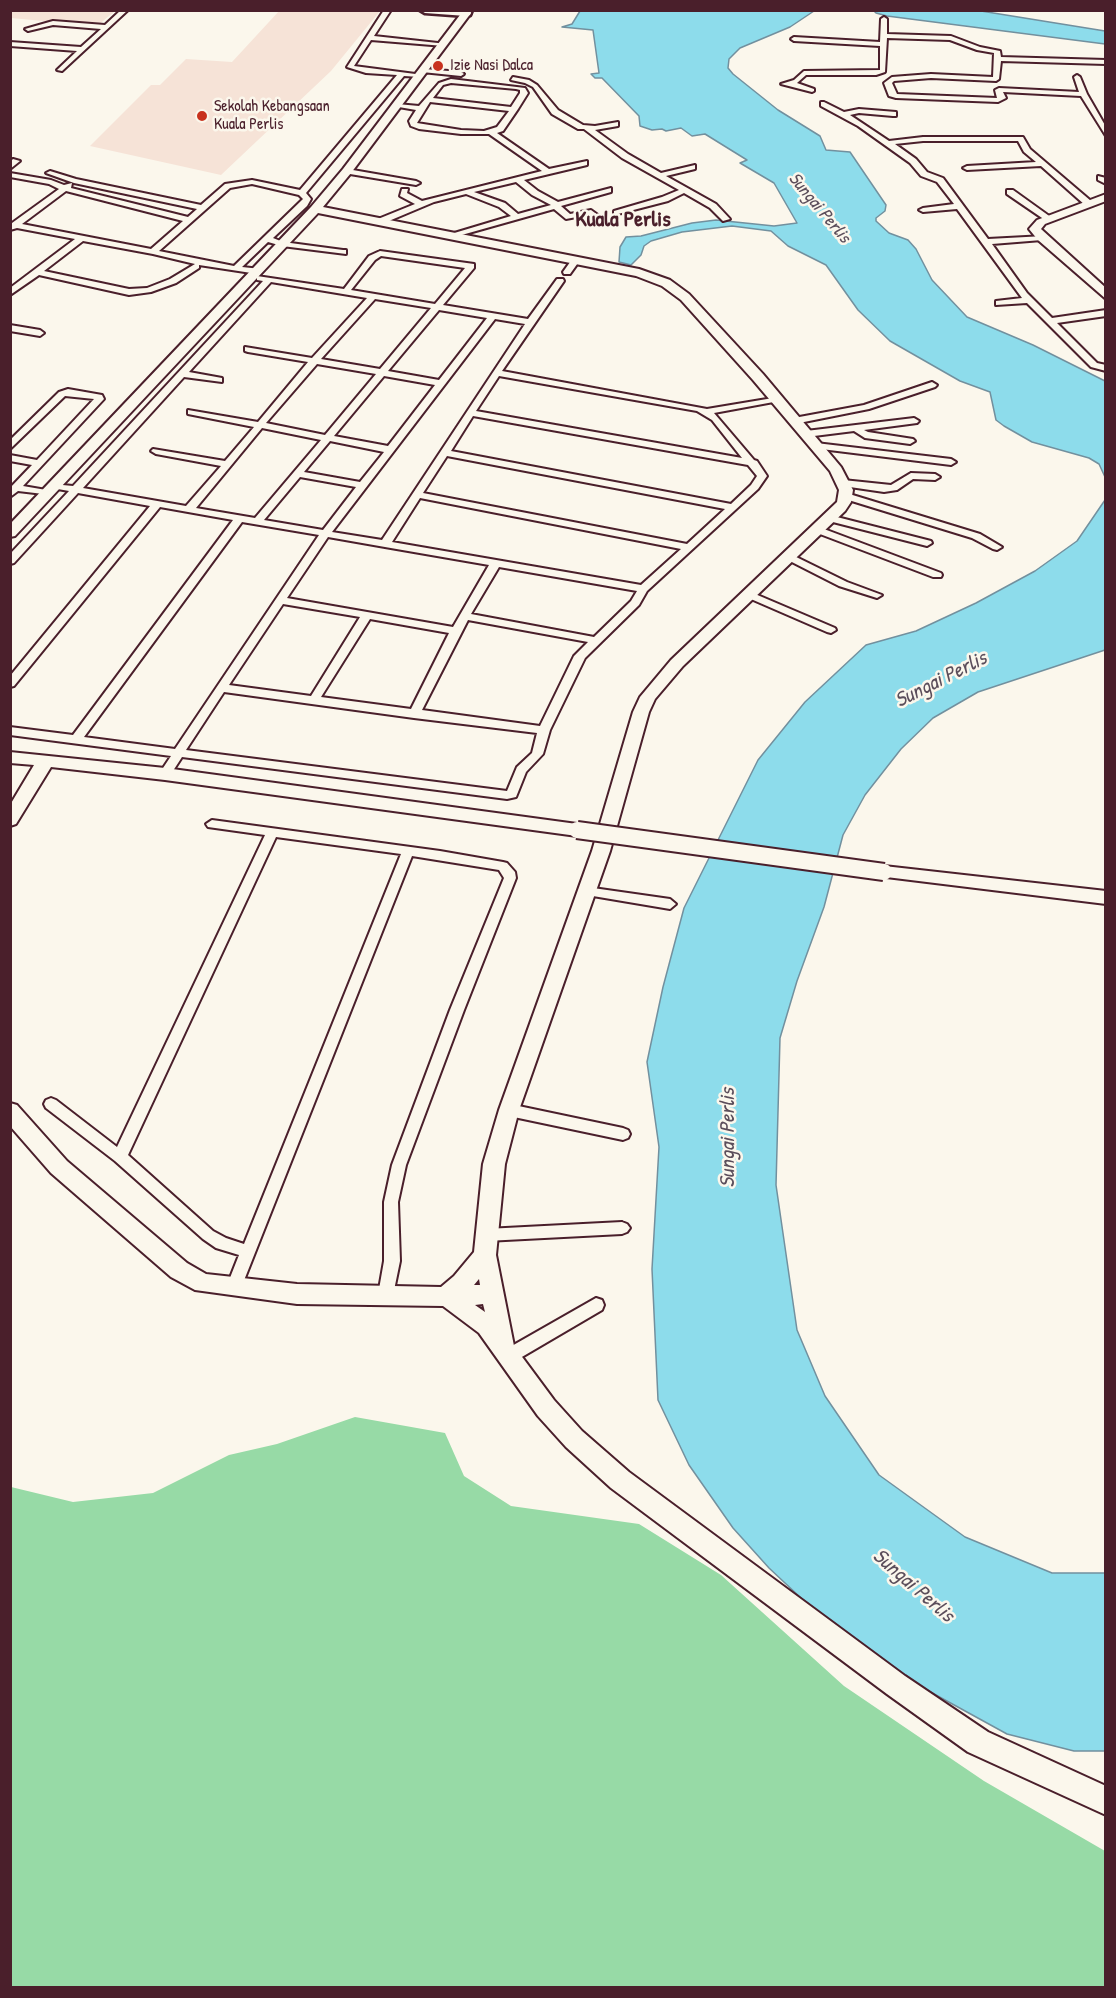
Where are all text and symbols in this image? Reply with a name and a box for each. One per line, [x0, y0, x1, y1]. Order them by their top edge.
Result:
place label: Izie Nasi Dalca [450, 56, 533, 76]
marker: Izie Nasi Dalca [431, 59, 445, 73]
place label: Sekolah Kebangsaan Kuala Perlis [214, 97, 330, 135]
marker: Sekolah Kebangsaan Kuala Perlis [195, 109, 209, 123]
water label: Sungai Perlis [783, 168, 855, 248]
district label: Kuala Perlis [575, 207, 671, 233]
water label: Sungai Perlis [891, 646, 991, 714]
water label: Sungai Perlis [715, 1088, 741, 1188]
water label: Sungai Perlis [867, 1544, 959, 1628]

